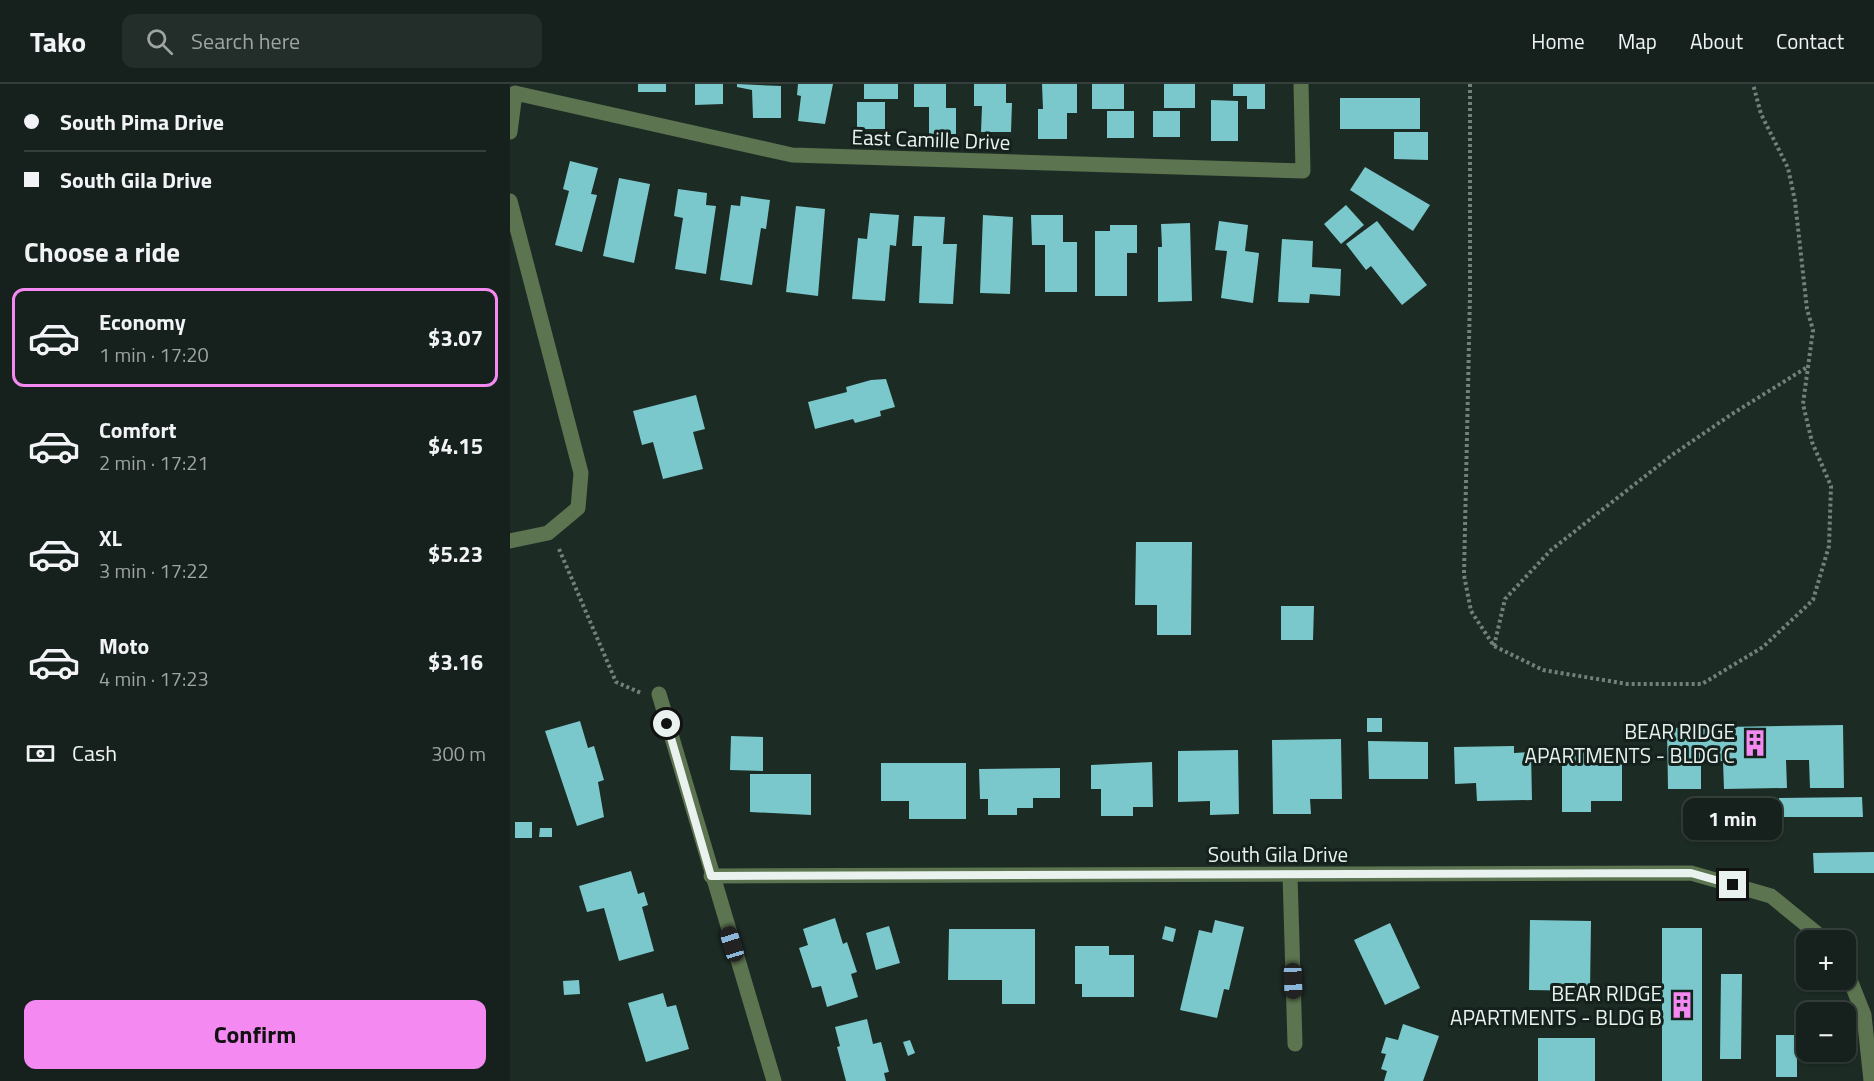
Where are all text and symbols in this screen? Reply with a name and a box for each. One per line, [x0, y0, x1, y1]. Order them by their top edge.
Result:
search box [122, 14, 542, 68]
text: Tako [30, 20, 86, 63]
text: Search here [191, 24, 300, 58]
icon: search [143, 25, 176, 58]
text: Home [1531, 25, 1585, 57]
text: Map [1618, 25, 1657, 57]
text: About [1690, 25, 1743, 57]
text: Contact [1776, 25, 1844, 57]
text: South Pima Drive [60, 105, 224, 139]
street label: East Camille Drive [851, 120, 1011, 158]
text: South Gila Drive [60, 163, 212, 197]
text: Choose a ride [24, 231, 180, 272]
text: Economy [99, 305, 186, 339]
icon: car [27, 311, 81, 365]
text: $3.07 [428, 321, 483, 355]
text: 1 min · 17:20 [99, 339, 209, 370]
text: Comfort [99, 413, 177, 447]
icon: car [27, 419, 81, 473]
text: $4.15 [428, 429, 483, 463]
text: 2 min · 17:21 [99, 447, 209, 478]
text: XL [99, 521, 122, 555]
icon: car [27, 527, 81, 581]
text: $5.23 [428, 537, 483, 571]
text: 3 min · 17:22 [99, 555, 209, 586]
text: Moto [99, 629, 149, 663]
icon: car [27, 635, 81, 689]
text: $3.16 [428, 645, 483, 679]
text: 4 min · 17:23 [99, 663, 209, 694]
route start [653, 710, 680, 737]
place label: BEAR RIDGE APARTMENTS - BLDG C [1525, 715, 1735, 771]
building icon: BEAR RIDGE APARTMENTS - BLDG C [1740, 728, 1770, 758]
text: Cash [72, 736, 117, 770]
icon: cash [24, 737, 57, 770]
text: 300 m [431, 738, 486, 769]
callout: 1 min [1684, 798, 1782, 840]
text: 1 min [1708, 803, 1757, 834]
street label: South Gila Drive [1208, 838, 1348, 870]
route end [1719, 871, 1746, 898]
car [718, 924, 746, 964]
map controls [1796, 930, 1856, 1062]
button: + [1796, 930, 1856, 990]
car [1283, 963, 1303, 999]
place label: BEAR RIDGE APARTMENTS - BLDG B [1450, 977, 1662, 1033]
building icon: BEAR RIDGE APARTMENTS - BLDG B [1667, 990, 1697, 1020]
button: Confirm [24, 1000, 486, 1069]
button: − [1796, 1002, 1856, 1062]

